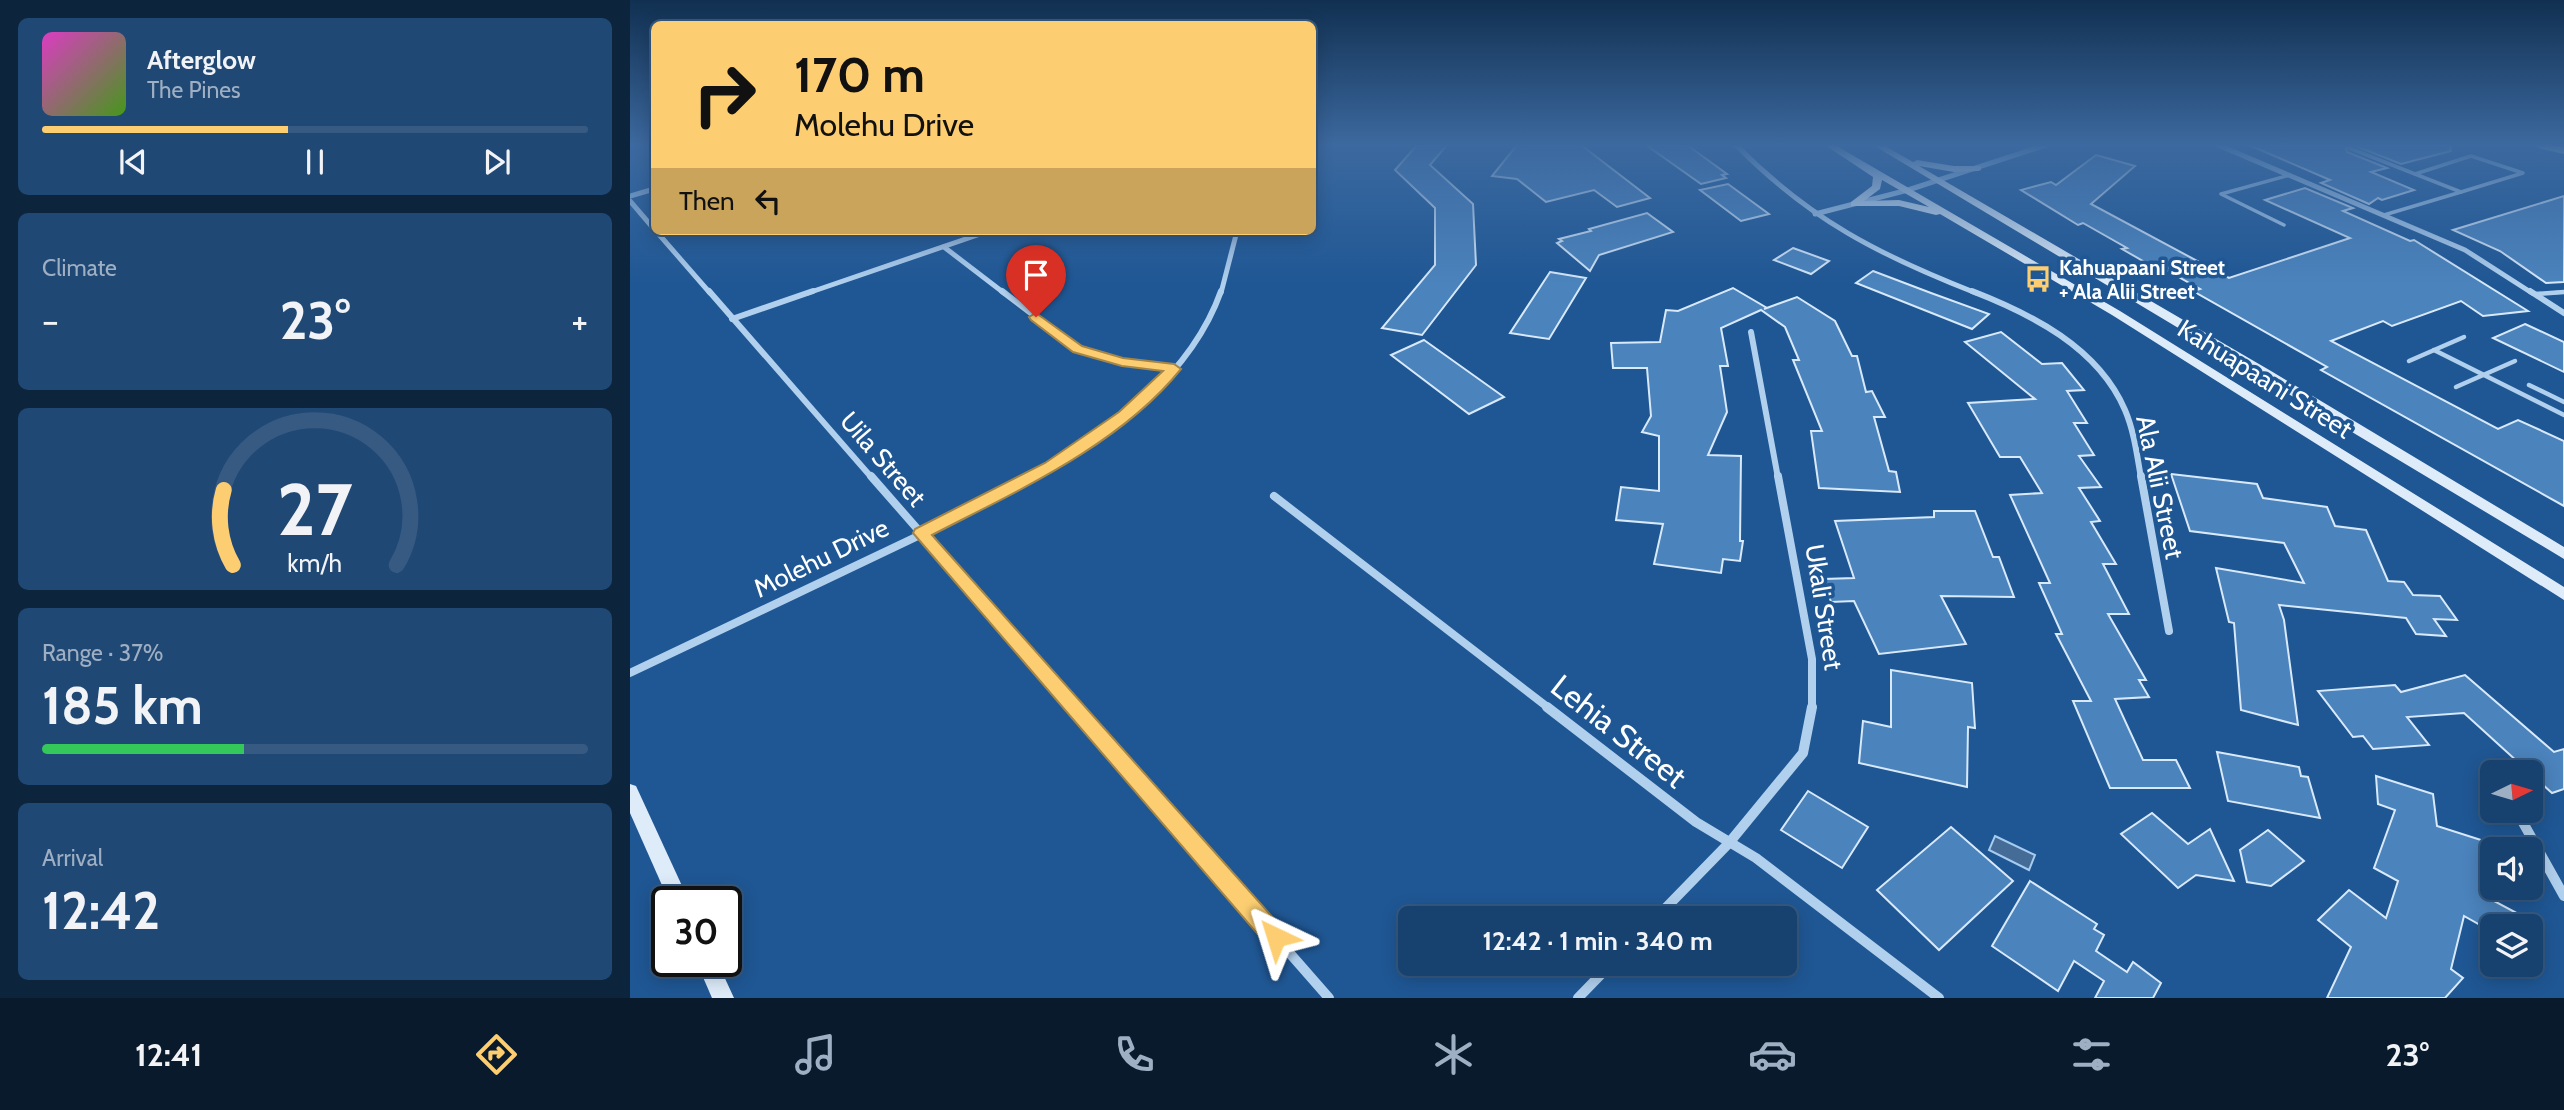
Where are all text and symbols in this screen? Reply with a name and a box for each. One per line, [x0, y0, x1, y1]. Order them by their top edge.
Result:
text: Afterglow [147, 44, 256, 76]
text: 170 m [794, 45, 925, 104]
icon: right [679, 49, 770, 140]
text: The Pines [147, 76, 241, 104]
text: Molehu Drive [794, 105, 974, 144]
icon: previous [114, 143, 152, 181]
icon: pause [296, 143, 334, 181]
icon: next [478, 143, 516, 181]
icon: left [749, 182, 787, 220]
text: Then [679, 185, 735, 217]
pin [1006, 245, 1066, 317]
text: Climate [42, 254, 117, 282]
place label: Kahuapaani Street + Ala Alii Street [2059, 255, 2225, 304]
icon: arrive [1017, 256, 1055, 294]
bus stop icon: Kahuapaani Street + Ala Alii Street [2023, 264, 2053, 294]
text: 23° [280, 289, 350, 352]
text: − [42, 297, 59, 344]
text: + [571, 297, 588, 344]
street label: Kahuapaani Street [2172, 313, 2358, 446]
street label: Uila Street [833, 405, 933, 513]
street label: Ala Alii Street [2129, 412, 2191, 562]
text: 27 [277, 465, 353, 553]
street label: Molehu Drive [748, 512, 894, 604]
street label: Ukali Street [1798, 542, 1850, 672]
text: km/h [288, 548, 342, 578]
text: Range · 37% [42, 639, 163, 667]
street label: Lehia Street [1544, 666, 1695, 796]
text: 185 km [42, 674, 203, 737]
north arrow [2480, 760, 2543, 822]
map controls [2480, 760, 2543, 977]
button: sound [2480, 837, 2543, 900]
text: Arrival [42, 844, 103, 872]
text: 12:42 [42, 879, 160, 942]
speed limit sign: 30 [651, 886, 742, 977]
position arrow [1239, 900, 1313, 974]
button: layers [2480, 914, 2543, 977]
text: 12:42 · 1 min · 340 m [1482, 925, 1713, 957]
icon: directions [472, 1030, 521, 1079]
icon: music [791, 1030, 840, 1079]
icon: phone [1110, 1030, 1159, 1079]
icon: climate [1429, 1030, 1478, 1079]
icon: car [1748, 1030, 1797, 1079]
icon: filters [2067, 1030, 2116, 1079]
text: 12:41 [135, 1035, 202, 1074]
text: 23° [2386, 1035, 2429, 1074]

